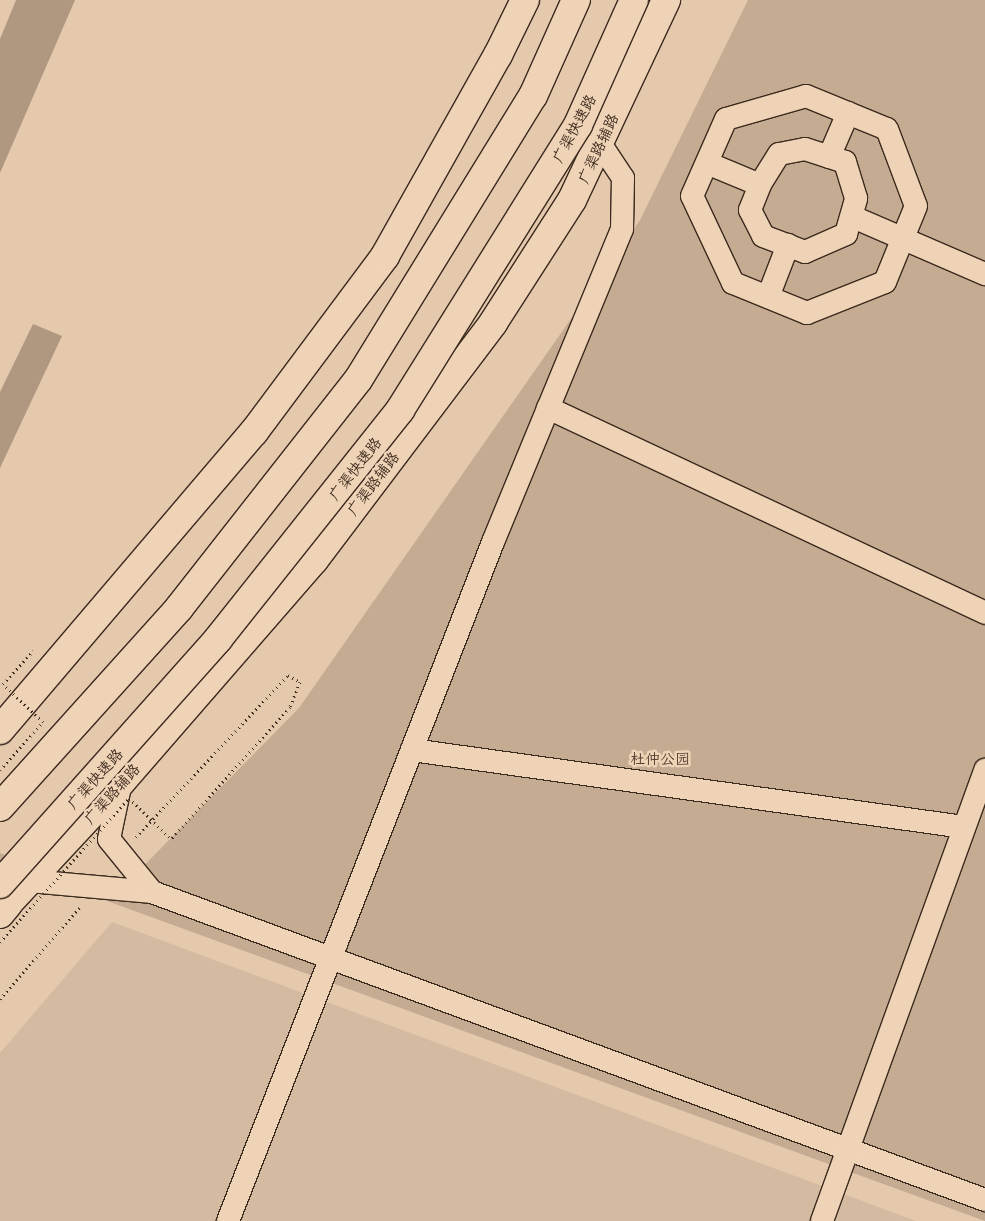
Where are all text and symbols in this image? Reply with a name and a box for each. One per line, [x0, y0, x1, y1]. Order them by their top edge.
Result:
street label: 广渠快速路 [547, 91, 599, 165]
street label: 广渠路辅路 [573, 110, 621, 186]
street label: 广渠快速路 [324, 433, 384, 503]
street label: 广渠路辅路 [342, 448, 402, 518]
street label: 广渠快速路 [62, 744, 126, 812]
park label: 杜仲公园 [630, 749, 690, 767]
street label: 广渠路辅路 [79, 759, 143, 827]

